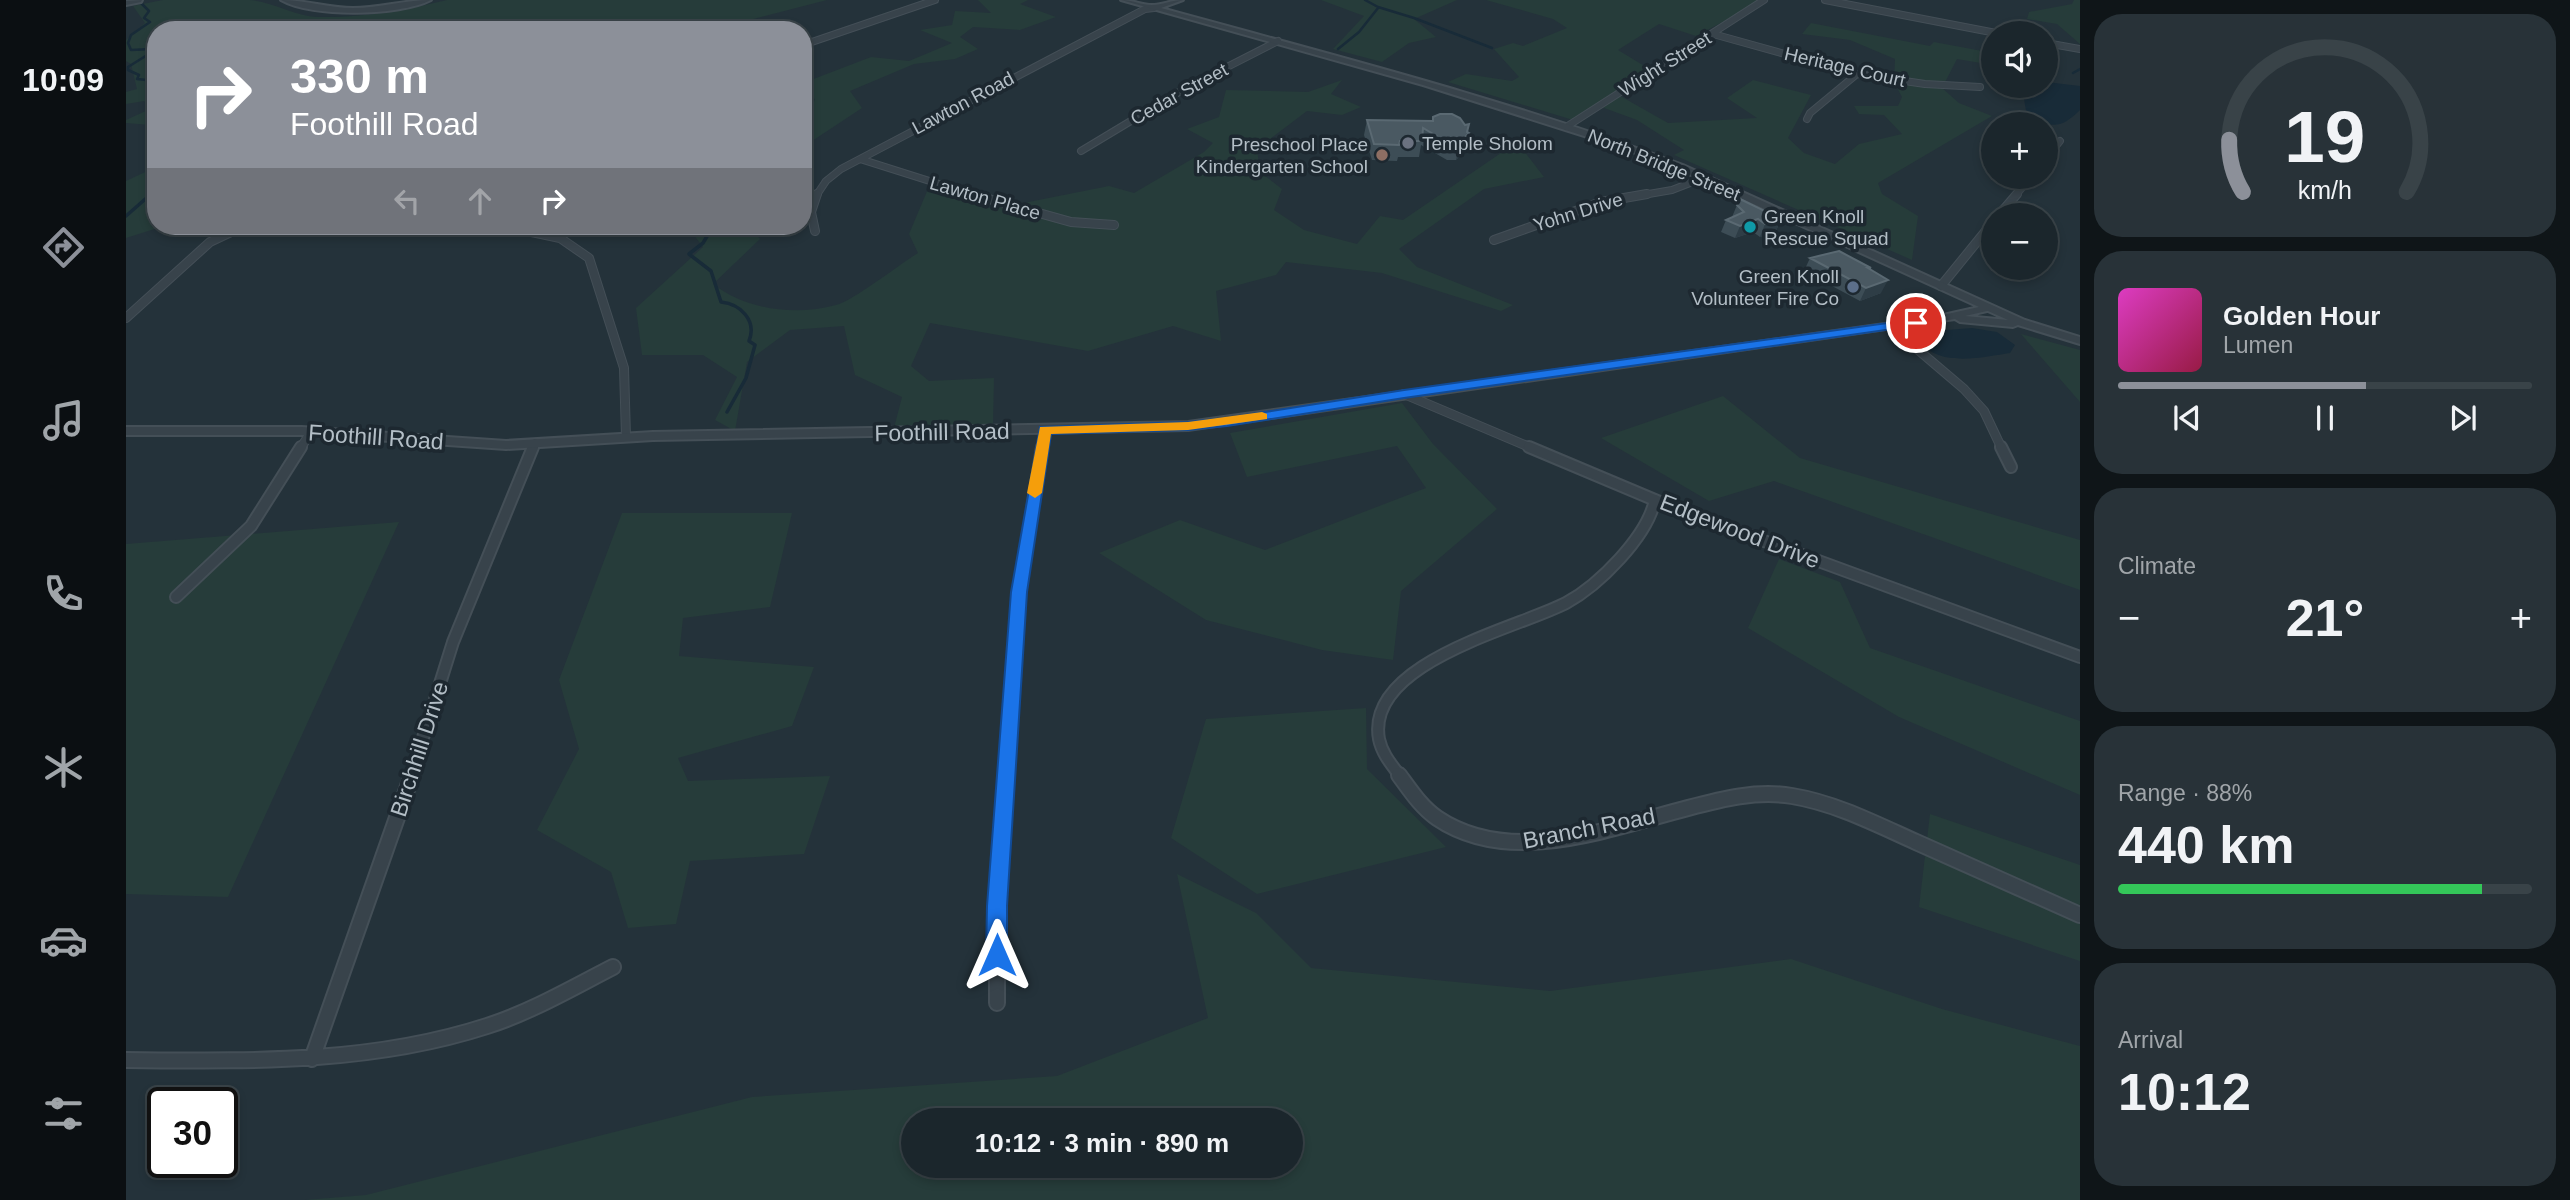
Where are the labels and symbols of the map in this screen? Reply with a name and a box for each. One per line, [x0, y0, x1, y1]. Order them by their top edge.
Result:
street label: Wight Street [1615, 27, 1715, 101]
street label: Heritage Court [1782, 43, 1908, 91]
street label: Cedar Street [1127, 58, 1232, 129]
street label: Lawton Road [909, 67, 1017, 139]
street label: North Bridge Street [1585, 125, 1744, 205]
place label: Temple Sholom [1422, 133, 1553, 154]
place label: Preschool Place Kindergarten School [1196, 134, 1368, 177]
marker: Temple Sholom [1400, 135, 1416, 151]
marker: Preschool Place Kindergarten School [1374, 147, 1390, 163]
street label: Lawton Place [927, 172, 1043, 224]
street label: Yohn Drive [1531, 188, 1625, 236]
place label: Green Knoll Rescue Squad [1764, 206, 1889, 249]
marker: Green Knoll Rescue Squad [1742, 219, 1758, 235]
place label: Green Knoll Volunteer Fire Co [1691, 266, 1839, 309]
marker: Green Knoll Volunteer Fire Co [1845, 279, 1861, 295]
pin [1886, 293, 1946, 353]
street label: Foothill Road [874, 418, 1010, 446]
street label: Foothill Road [307, 419, 445, 455]
street label: Edgewood Drive [1657, 489, 1823, 573]
street label: Birchhill Drive [385, 678, 453, 820]
street label: Branch Road [1521, 802, 1657, 854]
position arrow [960, 918, 1034, 992]
speed limit sign: 30 [147, 1087, 238, 1178]

